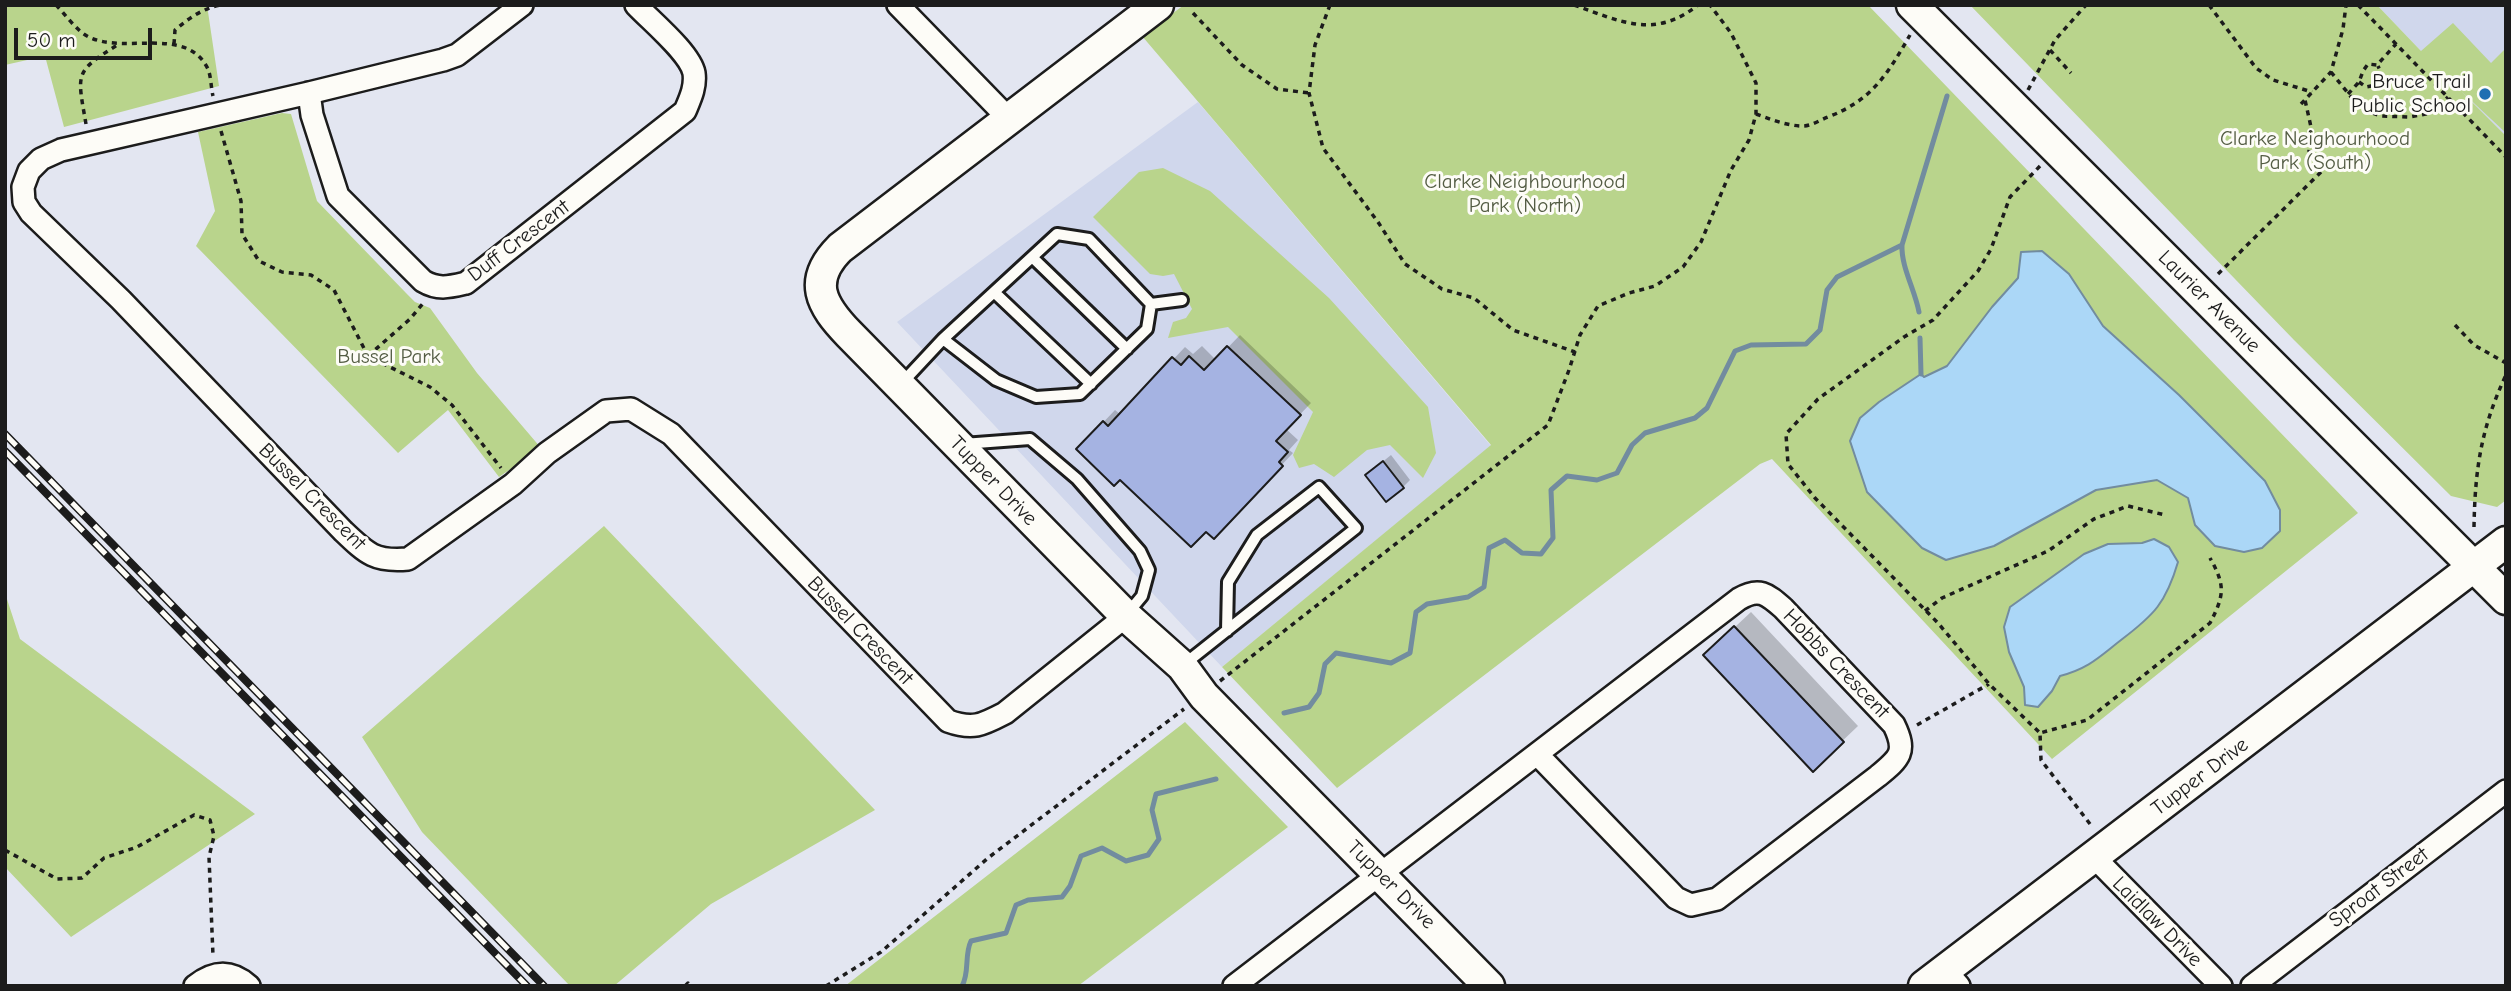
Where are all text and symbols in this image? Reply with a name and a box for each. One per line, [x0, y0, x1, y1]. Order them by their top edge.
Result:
scale bar [18, 14, 156, 58]
text: 50 m [27, 28, 76, 52]
place label: Bruce Trail Public School [2351, 69, 2471, 119]
marker: Bruce Trail Public School [2477, 86, 2493, 102]
park label: Clarke Neighourhood Park (South) [2220, 126, 2410, 176]
park label: Clarke Neighbourhood Park (North) [1424, 169, 1626, 219]
street label: Duff Crescent [463, 195, 575, 287]
street label: Laurier Avenue [2152, 245, 2266, 359]
park label: Bussel Park [337, 344, 441, 370]
street label: Tupper Drive [944, 431, 1042, 531]
street label: Bussel Crescent [253, 438, 371, 556]
street label: Bussel Crescent [802, 571, 918, 691]
street label: Hobbs Crescent [1777, 604, 1895, 724]
street label: Tupper Drive [2146, 732, 2254, 822]
street label: Tupper Drive [1341, 835, 1441, 935]
street label: Sproat Street [2324, 842, 2434, 934]
street label: Laidlaw Drive [2107, 872, 2207, 972]

